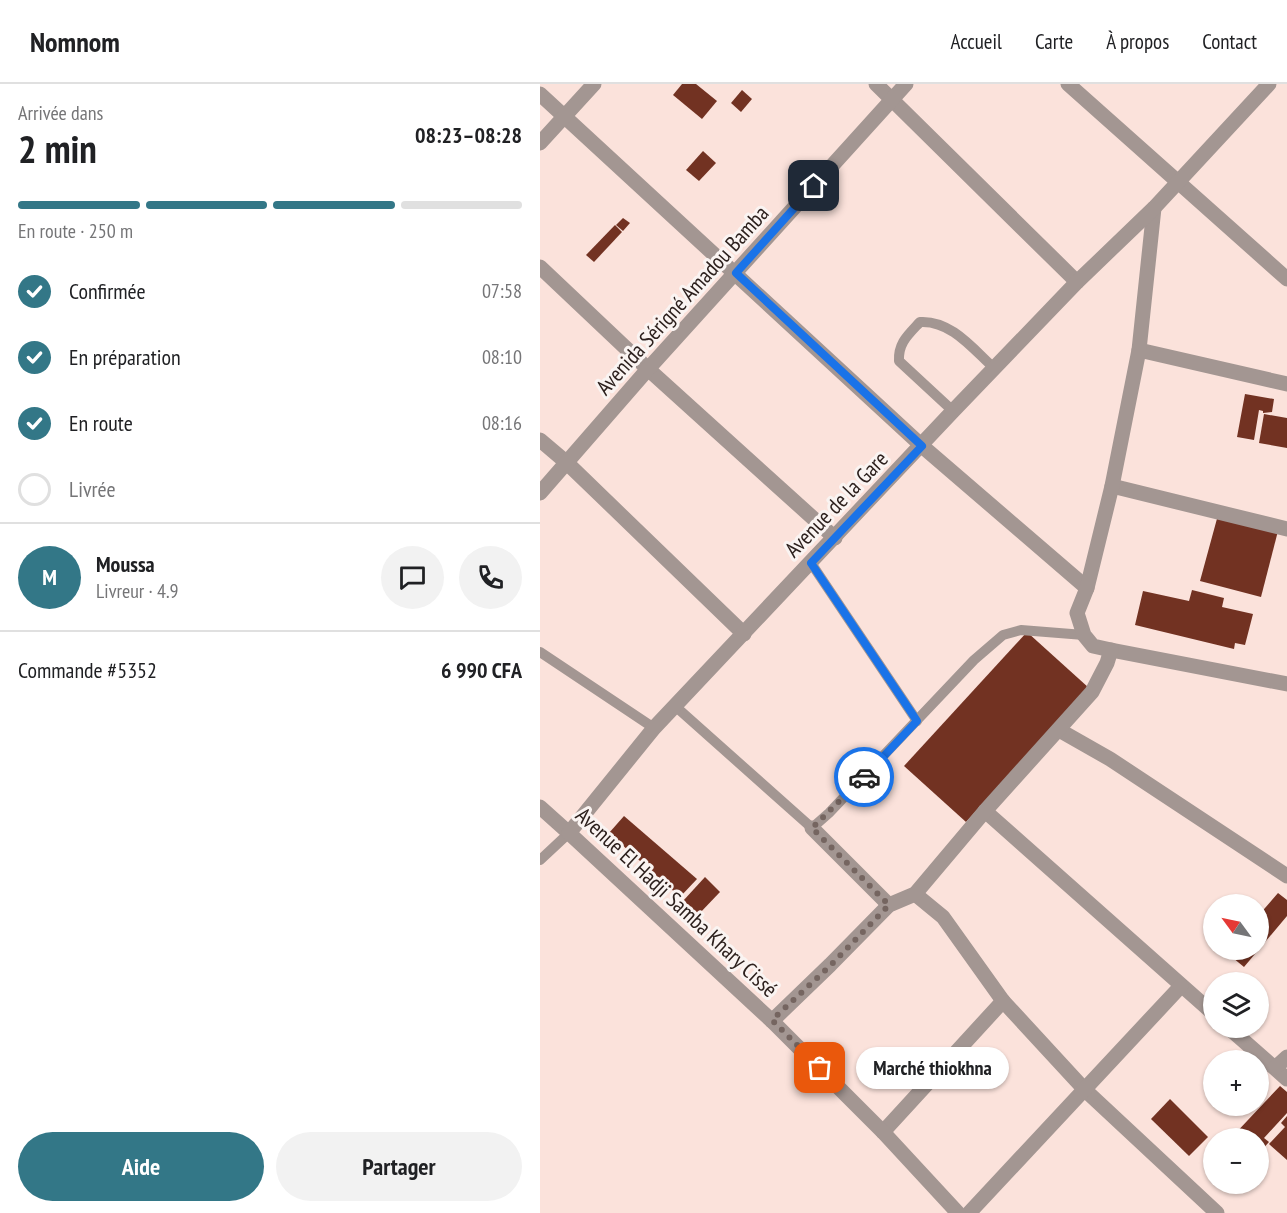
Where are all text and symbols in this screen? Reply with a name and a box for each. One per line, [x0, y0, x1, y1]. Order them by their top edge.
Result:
text: Nomnom [30, 23, 120, 60]
text: Accueil [950, 28, 1002, 55]
text: Carte [1035, 28, 1073, 55]
text: À propos [1106, 28, 1169, 55]
text: Contact [1202, 28, 1257, 55]
text: Arrivée dans [18, 100, 103, 126]
text: 08:23–08:28 [415, 121, 522, 149]
text: 2 min [18, 123, 97, 174]
pin [788, 160, 839, 211]
icon: home [797, 169, 830, 202]
street label: Avenida Sérigné Amadou Bamba [590, 200, 774, 400]
text: En route · 250 m [18, 218, 133, 244]
icon: check [18, 275, 51, 308]
text: Confirmée [69, 277, 146, 305]
text: 07:58 [482, 278, 522, 304]
icon: check [18, 341, 51, 374]
text: En préparation [69, 343, 181, 371]
text: 08:10 [482, 344, 522, 370]
icon: check [18, 407, 51, 440]
text: En route [69, 409, 133, 437]
text: 08:16 [482, 410, 522, 436]
street label: Avenue de la Gare [778, 445, 894, 563]
text: Livrée [69, 475, 115, 503]
button: chat [381, 546, 444, 609]
button: phone [459, 546, 522, 609]
text: Moussa [96, 550, 155, 578]
text: M [42, 563, 57, 591]
text: Livreur · 4.9 [96, 578, 179, 604]
text: Commande #5352 [18, 656, 157, 684]
text: 6 990 CFA [441, 656, 522, 684]
courier [834, 747, 894, 807]
icon: car [848, 761, 881, 794]
street label: Avenue El Hadji Samba Khary Cissé [570, 801, 784, 1003]
north arrow [1203, 894, 1269, 960]
map controls [1203, 894, 1269, 1194]
button: layers [1203, 972, 1269, 1038]
pin [794, 1042, 845, 1093]
callout: Marché thiokhna [856, 1047, 1009, 1089]
button: + [1203, 1050, 1269, 1116]
icon: bag [803, 1051, 836, 1084]
text: Marché thiokhna [873, 1055, 992, 1081]
button: − [1203, 1128, 1269, 1194]
button: Aide [18, 1132, 264, 1201]
button: Partager [276, 1132, 522, 1201]

